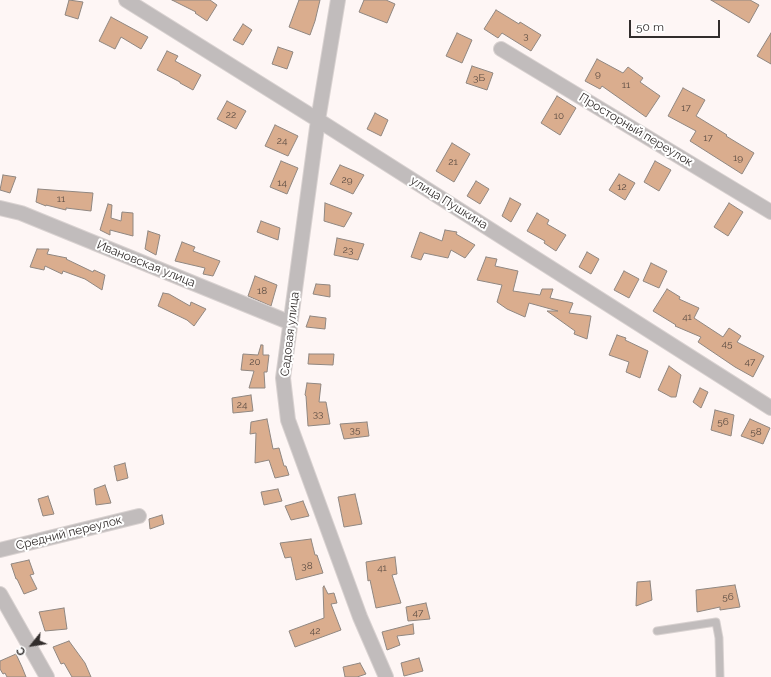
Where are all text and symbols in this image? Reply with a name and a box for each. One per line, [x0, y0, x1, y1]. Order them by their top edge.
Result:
scale bar [631, 12, 722, 38]
text: 50 m [636, 20, 664, 34]
house number: 3 [523, 30, 529, 42]
house number: 9 [595, 68, 601, 80]
house number: 3Б [473, 72, 485, 84]
house number: 11 [622, 79, 630, 91]
street label: Просторный переулок [577, 90, 695, 170]
house number: 17 [681, 102, 691, 114]
house number: 22 [226, 109, 236, 121]
house number: 10 [554, 110, 564, 122]
house number: 17 [703, 132, 713, 144]
house number: 24 [277, 135, 287, 147]
house number: 19 [733, 152, 743, 164]
house number: 21 [448, 156, 458, 168]
street label: улица Пушкина [408, 173, 490, 233]
house number: 29 [341, 174, 353, 186]
house number: 14 [277, 177, 287, 189]
house number: 12 [617, 181, 627, 193]
house number: 11 [57, 193, 65, 205]
street label: Ивановская улица [95, 238, 197, 290]
house number: 23 [343, 244, 353, 256]
house number: 18 [257, 285, 267, 297]
street label: Садовая улица [278, 291, 302, 377]
house number: 41 [682, 311, 692, 323]
house number: 45 [722, 338, 732, 350]
house number: 20 [249, 356, 261, 368]
house number: 47 [745, 356, 755, 368]
house number: 24 [237, 399, 247, 411]
house number: 33 [313, 408, 323, 420]
house number: 56 [717, 416, 729, 428]
house number: 35 [350, 424, 360, 436]
house number: 58 [750, 426, 762, 438]
street label: Средний переулок [14, 513, 124, 553]
house number: 38 [301, 560, 313, 572]
house number: 41 [377, 562, 387, 574]
house number: 56 [722, 591, 734, 603]
house number: 47 [413, 607, 423, 619]
north arrow [12, 625, 52, 665]
house number: 42 [310, 625, 320, 637]
text: С [14, 645, 29, 658]

